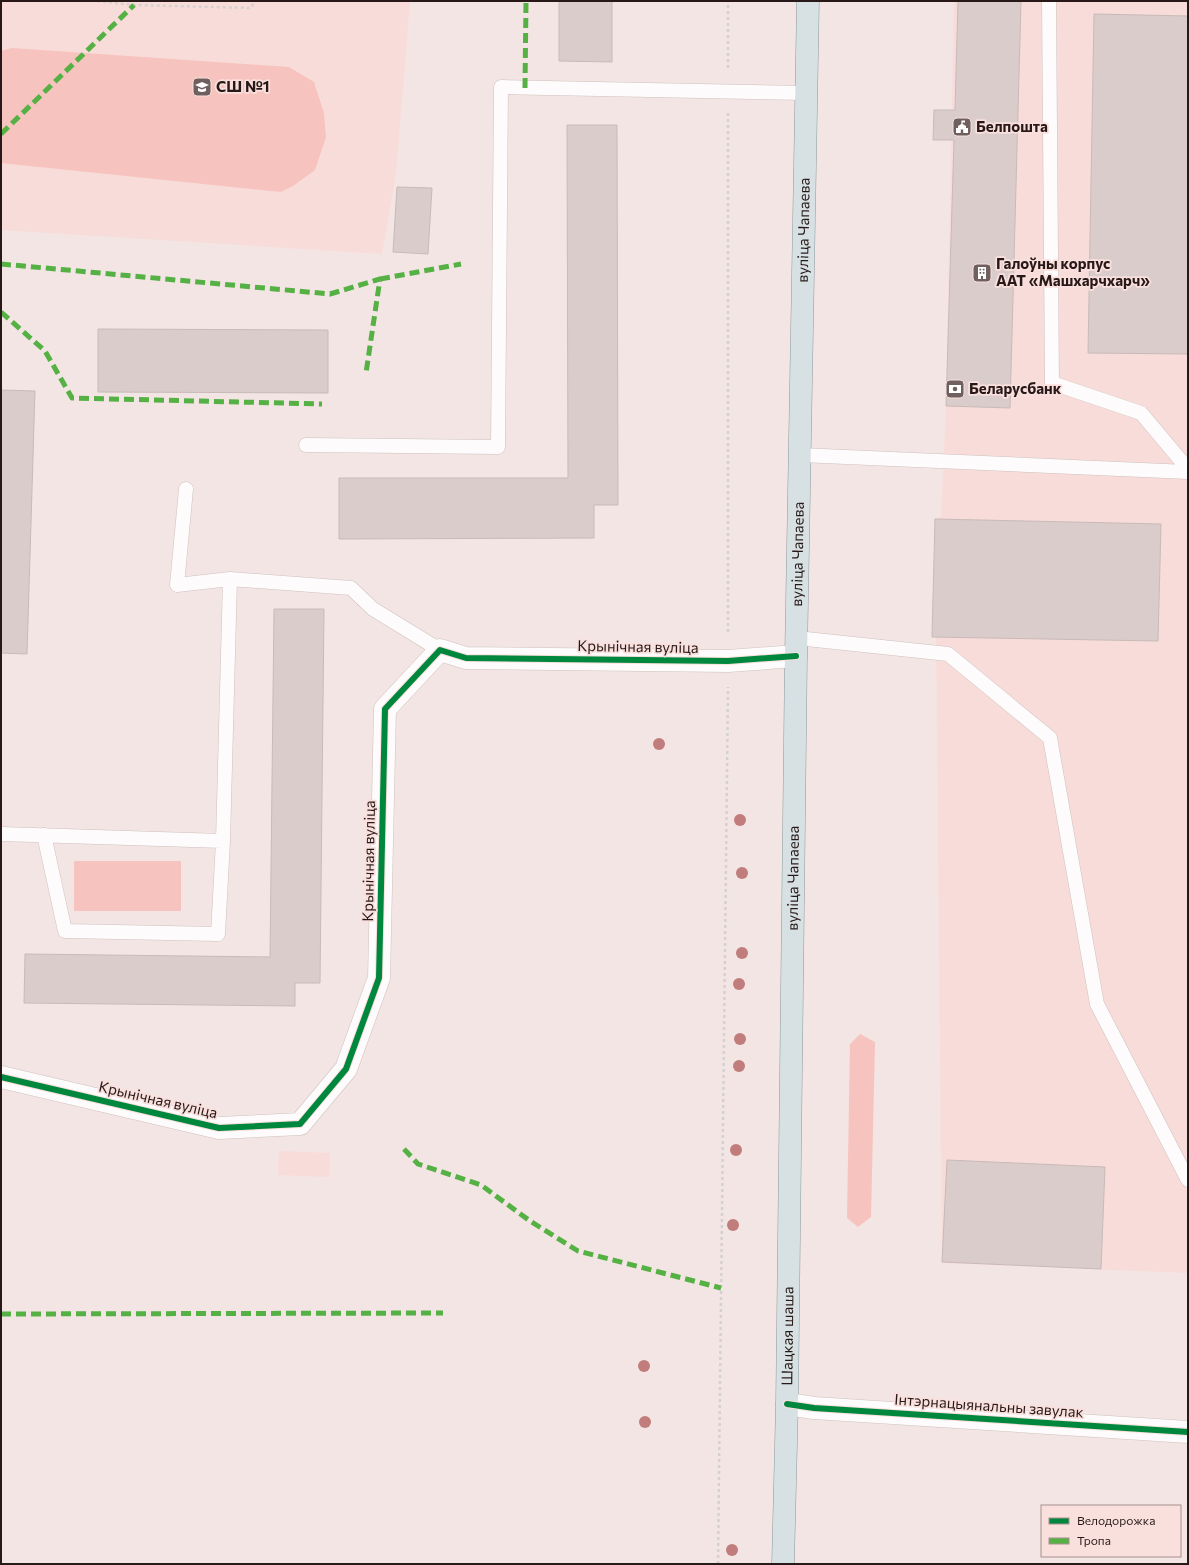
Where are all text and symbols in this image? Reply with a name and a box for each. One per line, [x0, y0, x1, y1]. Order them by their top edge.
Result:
school or university icon: СШ №1 [191, 76, 213, 98]
place label: СШ №1 [216, 77, 270, 95]
public building icon: Белпошта [951, 116, 973, 138]
place label: Белпошта [976, 117, 1048, 135]
street label: вуліца Чапаева [793, 177, 813, 283]
place label: Галоўны корпус ААТ «Машхарчхарч» [996, 254, 1150, 289]
building icon: Галоўны корпус ААТ «Машхарчхарч» [971, 262, 993, 284]
bank icon: Беларусбанк [944, 378, 966, 400]
place label: Беларусбанк [969, 379, 1062, 397]
street label: вуліца Чапаева [787, 501, 807, 607]
street label: Крынічная вуліца [577, 636, 699, 656]
street label: Крынічная вуліца [358, 800, 378, 922]
street label: вуліца Чапаева [783, 825, 802, 931]
street label: Крынічная вуліца [97, 1077, 219, 1121]
street label: Шацкая шаша [777, 1286, 796, 1386]
street label: Інтэрнацыянальны завулак [894, 1389, 1084, 1421]
legend [1041, 1505, 1181, 1557]
text: Велодорожка [1077, 1513, 1155, 1527]
text: Тропа [1077, 1533, 1111, 1547]

